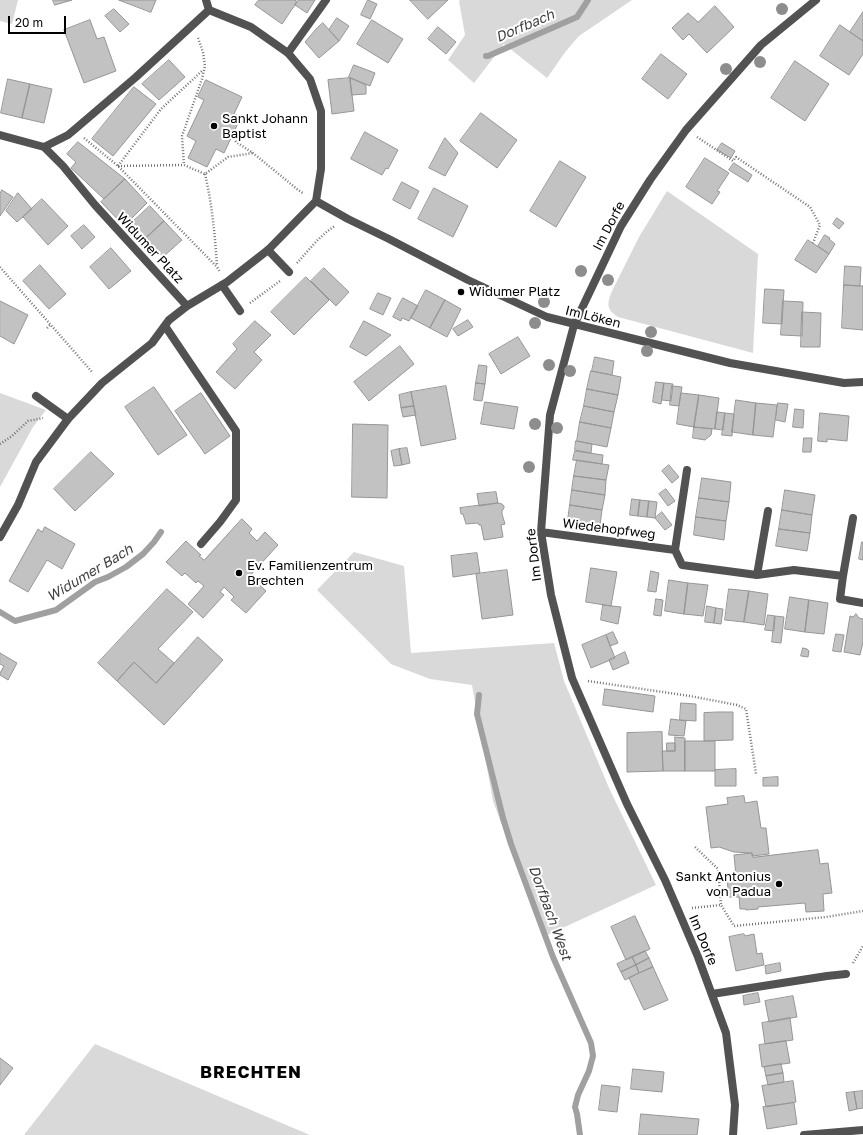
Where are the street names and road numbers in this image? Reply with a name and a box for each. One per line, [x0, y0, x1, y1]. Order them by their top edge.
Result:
street label: Im Dorfe [590, 199, 628, 253]
street label: Widumer Platz [113, 209, 187, 287]
street label: Im Löken [564, 303, 622, 331]
street label: Wiedehopfweg [562, 516, 656, 542]
street label: Im Dorfe [523, 528, 545, 582]
street label: Im Dorfe [685, 912, 721, 968]

